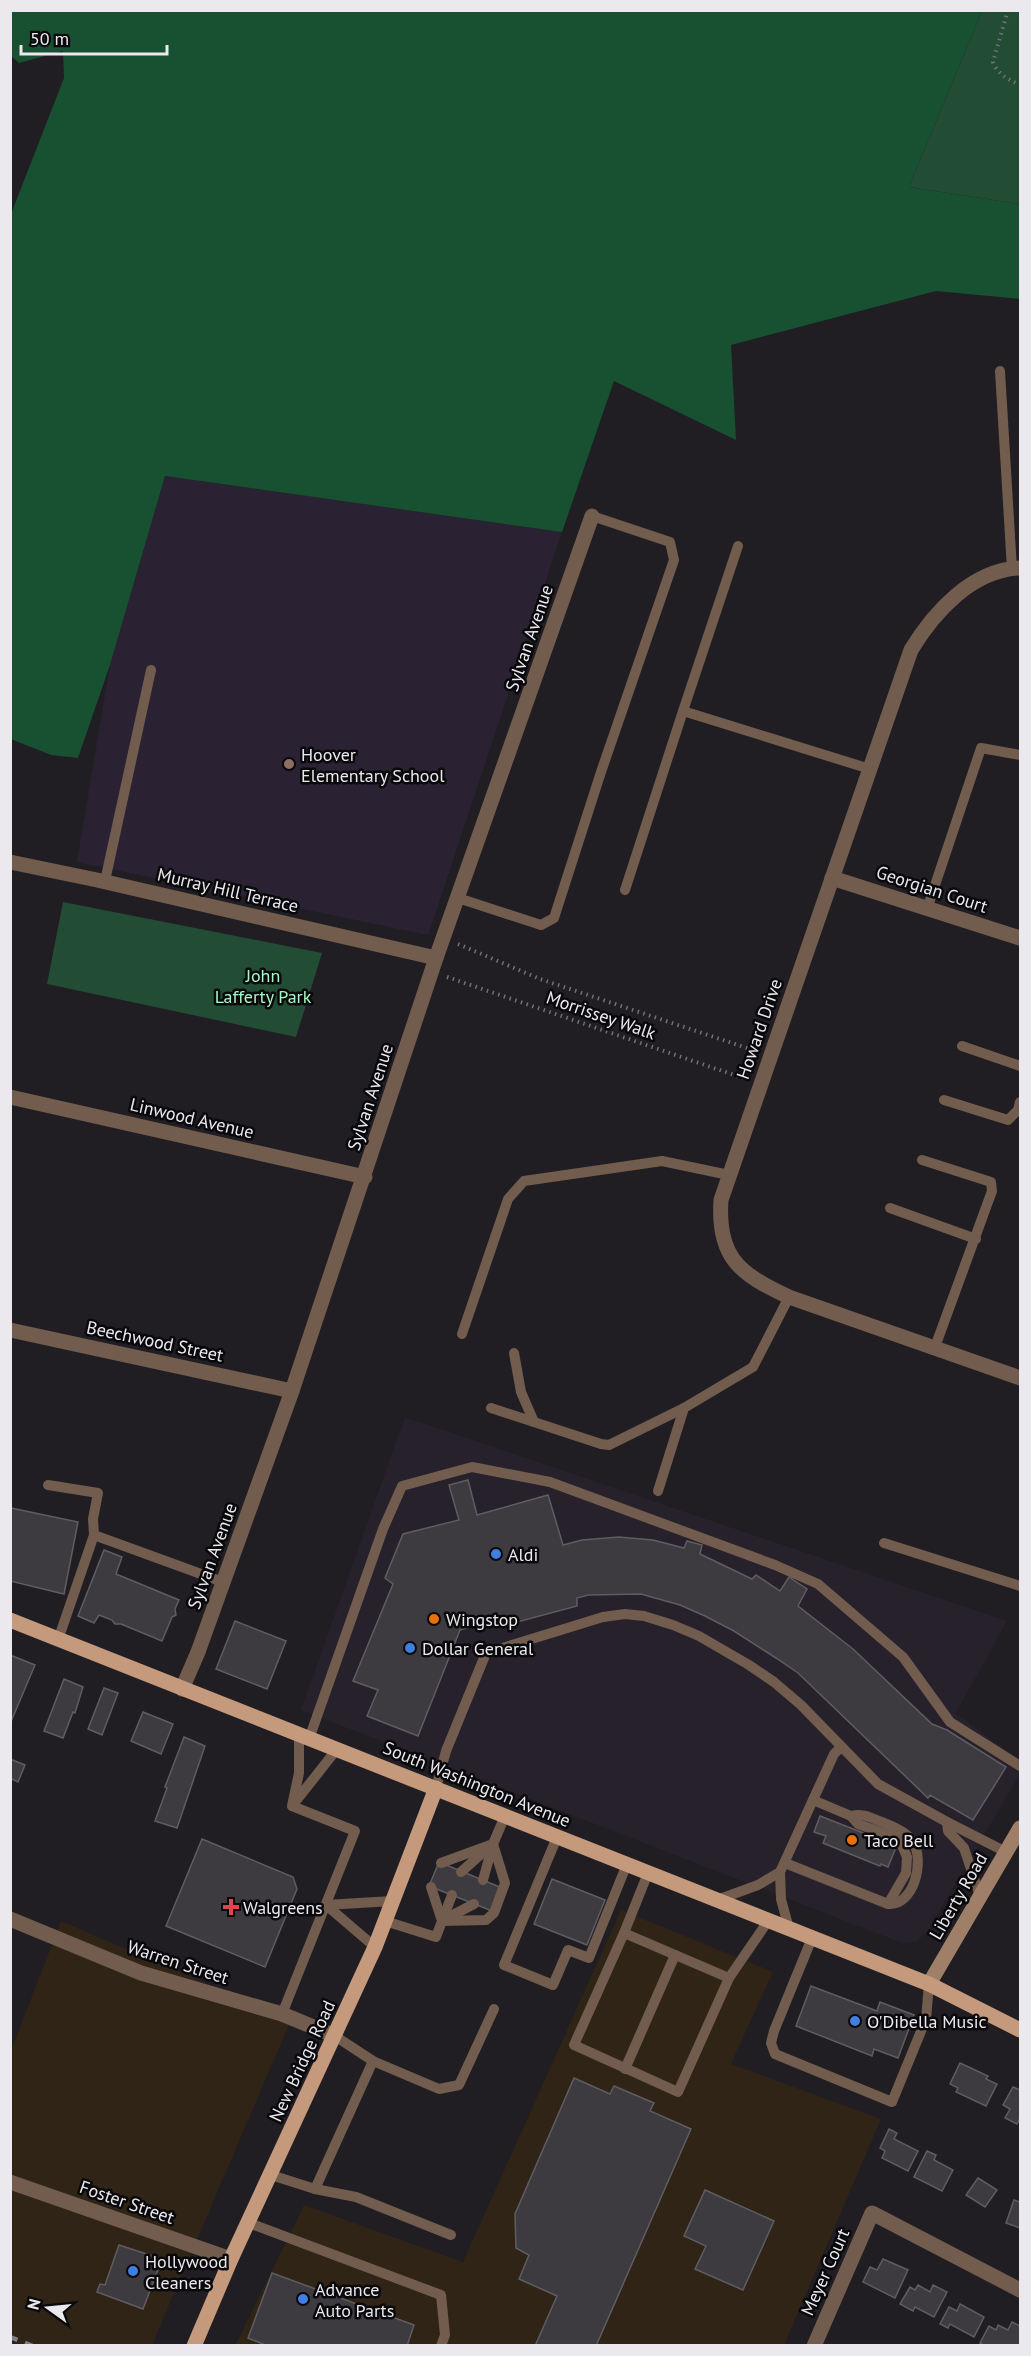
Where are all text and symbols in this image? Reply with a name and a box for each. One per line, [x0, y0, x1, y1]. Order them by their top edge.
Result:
scale bar [21, 18, 166, 56]
text: 50 m [30, 27, 69, 50]
street label: Sylvan Avenue [500, 582, 558, 694]
place label: Hoover Elementary School [301, 743, 445, 787]
marker: Hoover Elementary School [282, 757, 296, 771]
street label: Georgian Court [873, 860, 991, 918]
street label: Murray Hill Terrace [155, 863, 301, 917]
park label: John Lafferty Park [215, 964, 312, 1008]
street label: Howard Drive [731, 976, 787, 1082]
street label: Morrissey Walk [543, 986, 659, 1045]
street label: Sylvan Avenue [342, 1041, 398, 1153]
street label: Linwood Avenue [128, 1093, 256, 1143]
street label: Beechwood Street [85, 1315, 225, 1367]
street label: Sylvan Avenue [182, 1500, 242, 1612]
place label: Aldi [508, 1543, 538, 1566]
marker: Aldi [489, 1547, 503, 1561]
place label: Wingstop [446, 1608, 518, 1631]
marker: Wingstop [427, 1612, 441, 1626]
place label: Dollar General [422, 1637, 534, 1660]
marker: Dollar General [403, 1641, 417, 1655]
street label: South Washington Avenue [380, 1736, 574, 1832]
place label: Taco Bell [864, 1829, 934, 1852]
marker: Taco Bell [845, 1833, 859, 1847]
street label: Liberty Road [924, 1848, 992, 1944]
place label: Walgreens [243, 1896, 323, 1919]
marker: Walgreens [224, 1900, 238, 1914]
street label: Warren Street [124, 1935, 232, 1989]
street label: New Bridge Road [264, 1997, 340, 2125]
place label: O'Dibella Music [867, 2010, 987, 2033]
marker: O'Dibella Music [848, 2014, 862, 2028]
street label: Foster Street [77, 2175, 177, 2229]
street label: Meyer Court [796, 2225, 854, 2319]
place label: Hollywood Cleaners [145, 2250, 228, 2294]
marker: Hollywood Cleaners [126, 2264, 140, 2278]
north arrow [18, 2278, 78, 2338]
place label: Advance Auto Parts [315, 2278, 394, 2322]
marker: Advance Auto Parts [296, 2292, 310, 2306]
text: N [22, 2296, 45, 2312]

